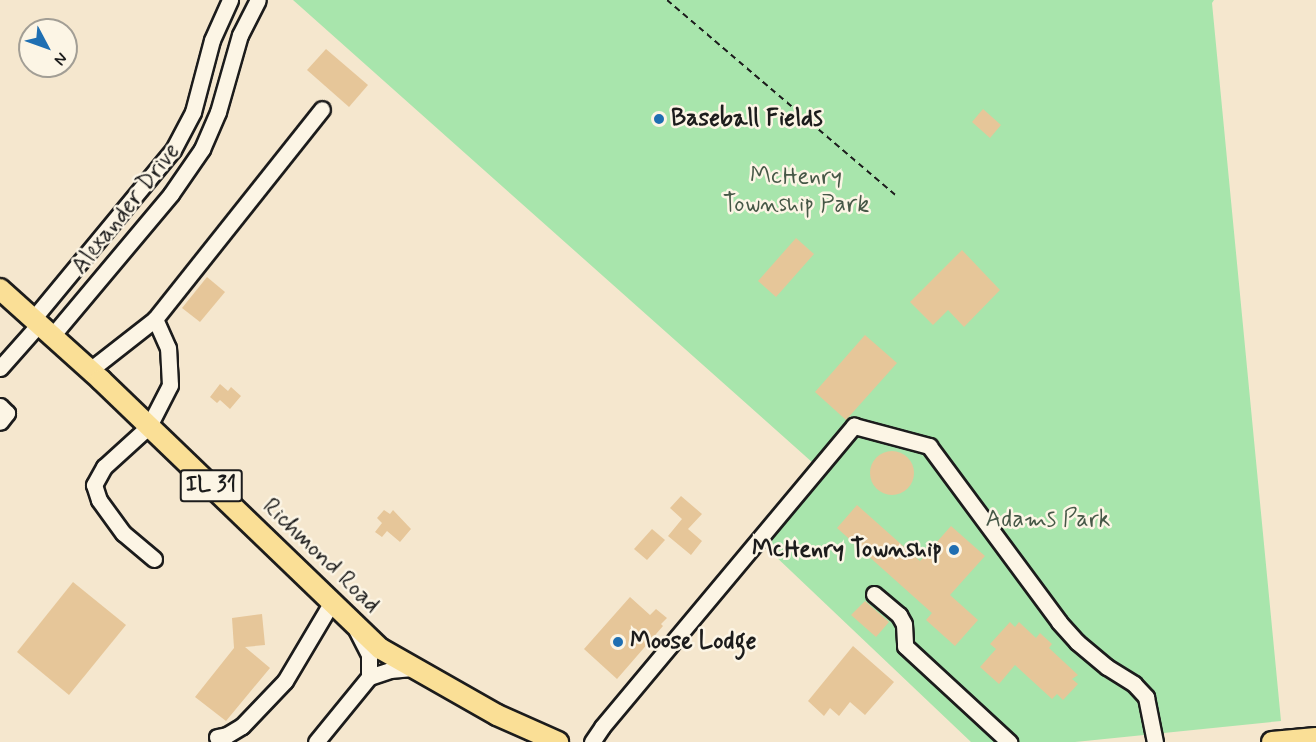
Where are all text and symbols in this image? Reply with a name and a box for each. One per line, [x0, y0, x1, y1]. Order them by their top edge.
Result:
north arrow [18, 18, 78, 78]
text: N [49, 48, 72, 70]
place label: Baseball Fields [671, 105, 823, 133]
marker: Baseball Fields [652, 112, 666, 126]
street label: Alexander Drive [66, 138, 186, 280]
park label: McHenry Township Park [723, 163, 869, 219]
road number: IL 31 [180, 467, 242, 505]
street label: Richmond Road [256, 493, 386, 619]
park label: Adams Park [986, 506, 1110, 534]
place label: McHenry Township [752, 536, 942, 564]
marker: McHenry Township [947, 543, 961, 557]
place label: Moose Lodge [630, 628, 759, 656]
marker: Moose Lodge [611, 635, 625, 649]

